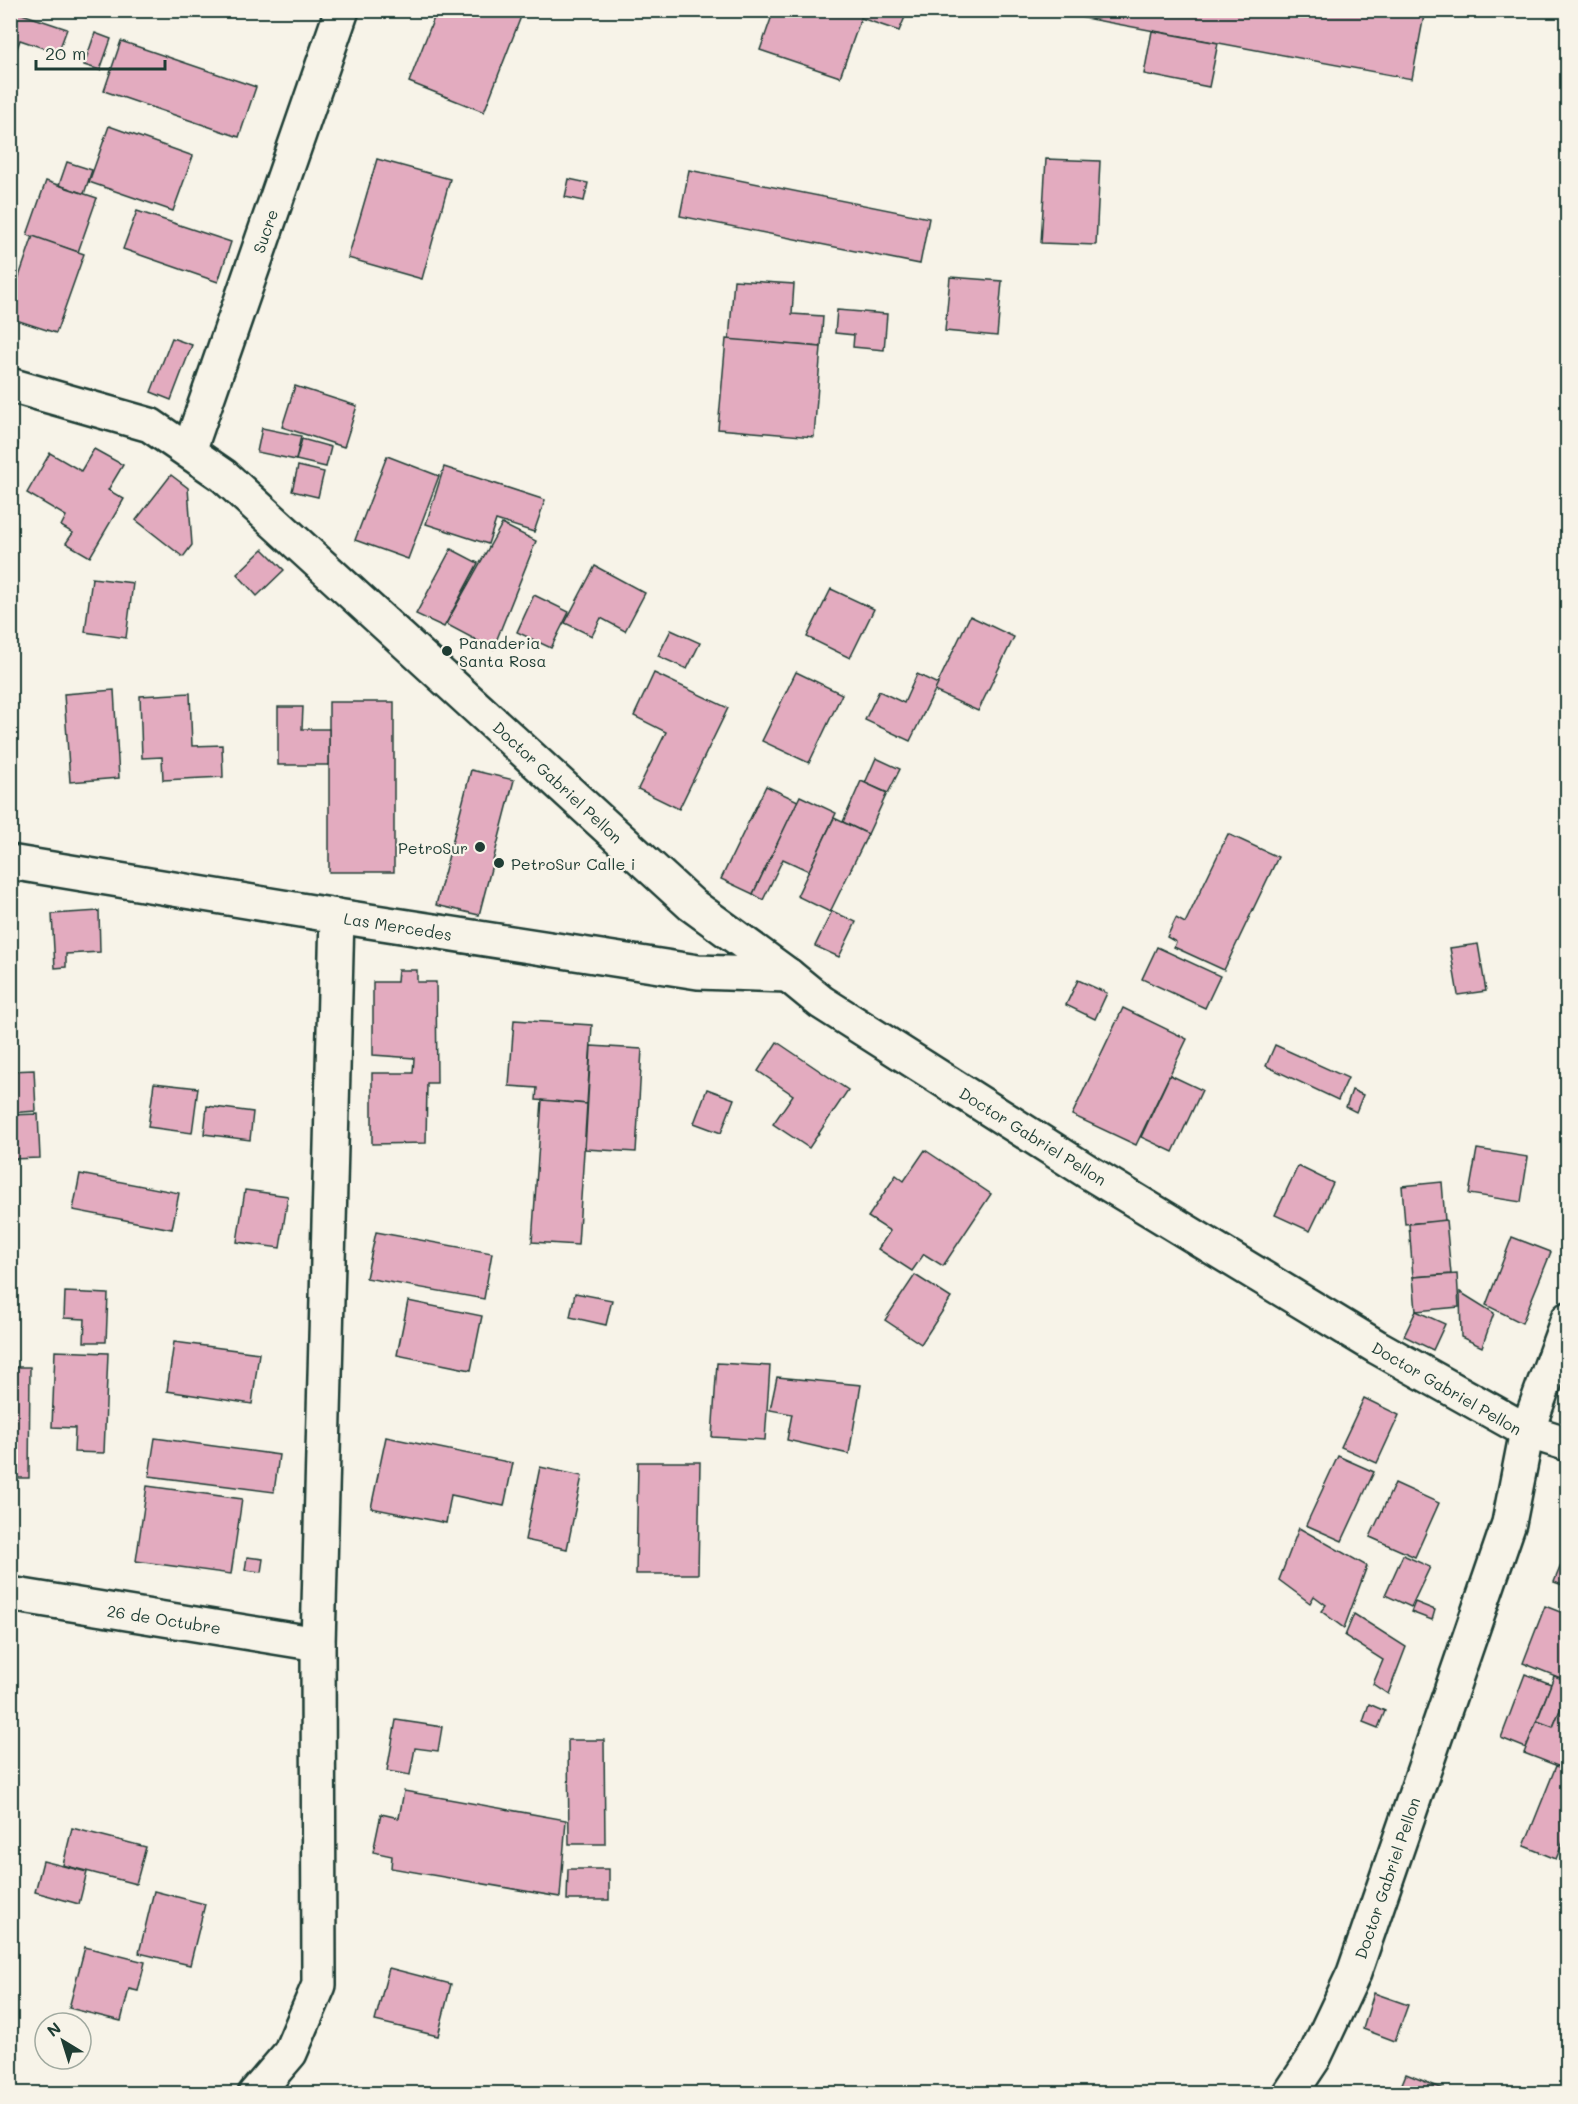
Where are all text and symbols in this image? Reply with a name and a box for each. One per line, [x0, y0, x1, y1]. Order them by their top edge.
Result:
scale bar [36, 33, 165, 71]
text: 20 m [45, 41, 86, 65]
street label: Sucre [248, 206, 282, 256]
place label: Panaderia Santa Rosa [459, 632, 546, 671]
marker: Panaderia Santa Rosa [440, 644, 454, 658]
street label: Doctor Gabriel Pellon [489, 716, 627, 848]
place label: PetroSur [398, 837, 468, 858]
marker: PetroSur [473, 840, 487, 854]
place label: PetroSur Calle i [511, 853, 636, 874]
marker: PetroSur Calle i [492, 856, 506, 870]
street label: Las Mercedes [342, 907, 454, 945]
street label: Doctor Gabriel Pellon [956, 1082, 1110, 1190]
street label: Doctor Gabriel Pellon [1368, 1337, 1526, 1439]
street label: 26 de Octubre [106, 1600, 222, 1638]
street label: Doctor Gabriel Pellon [1349, 1794, 1425, 1962]
north arrow [33, 2011, 93, 2071]
text: N [42, 2017, 65, 2041]

